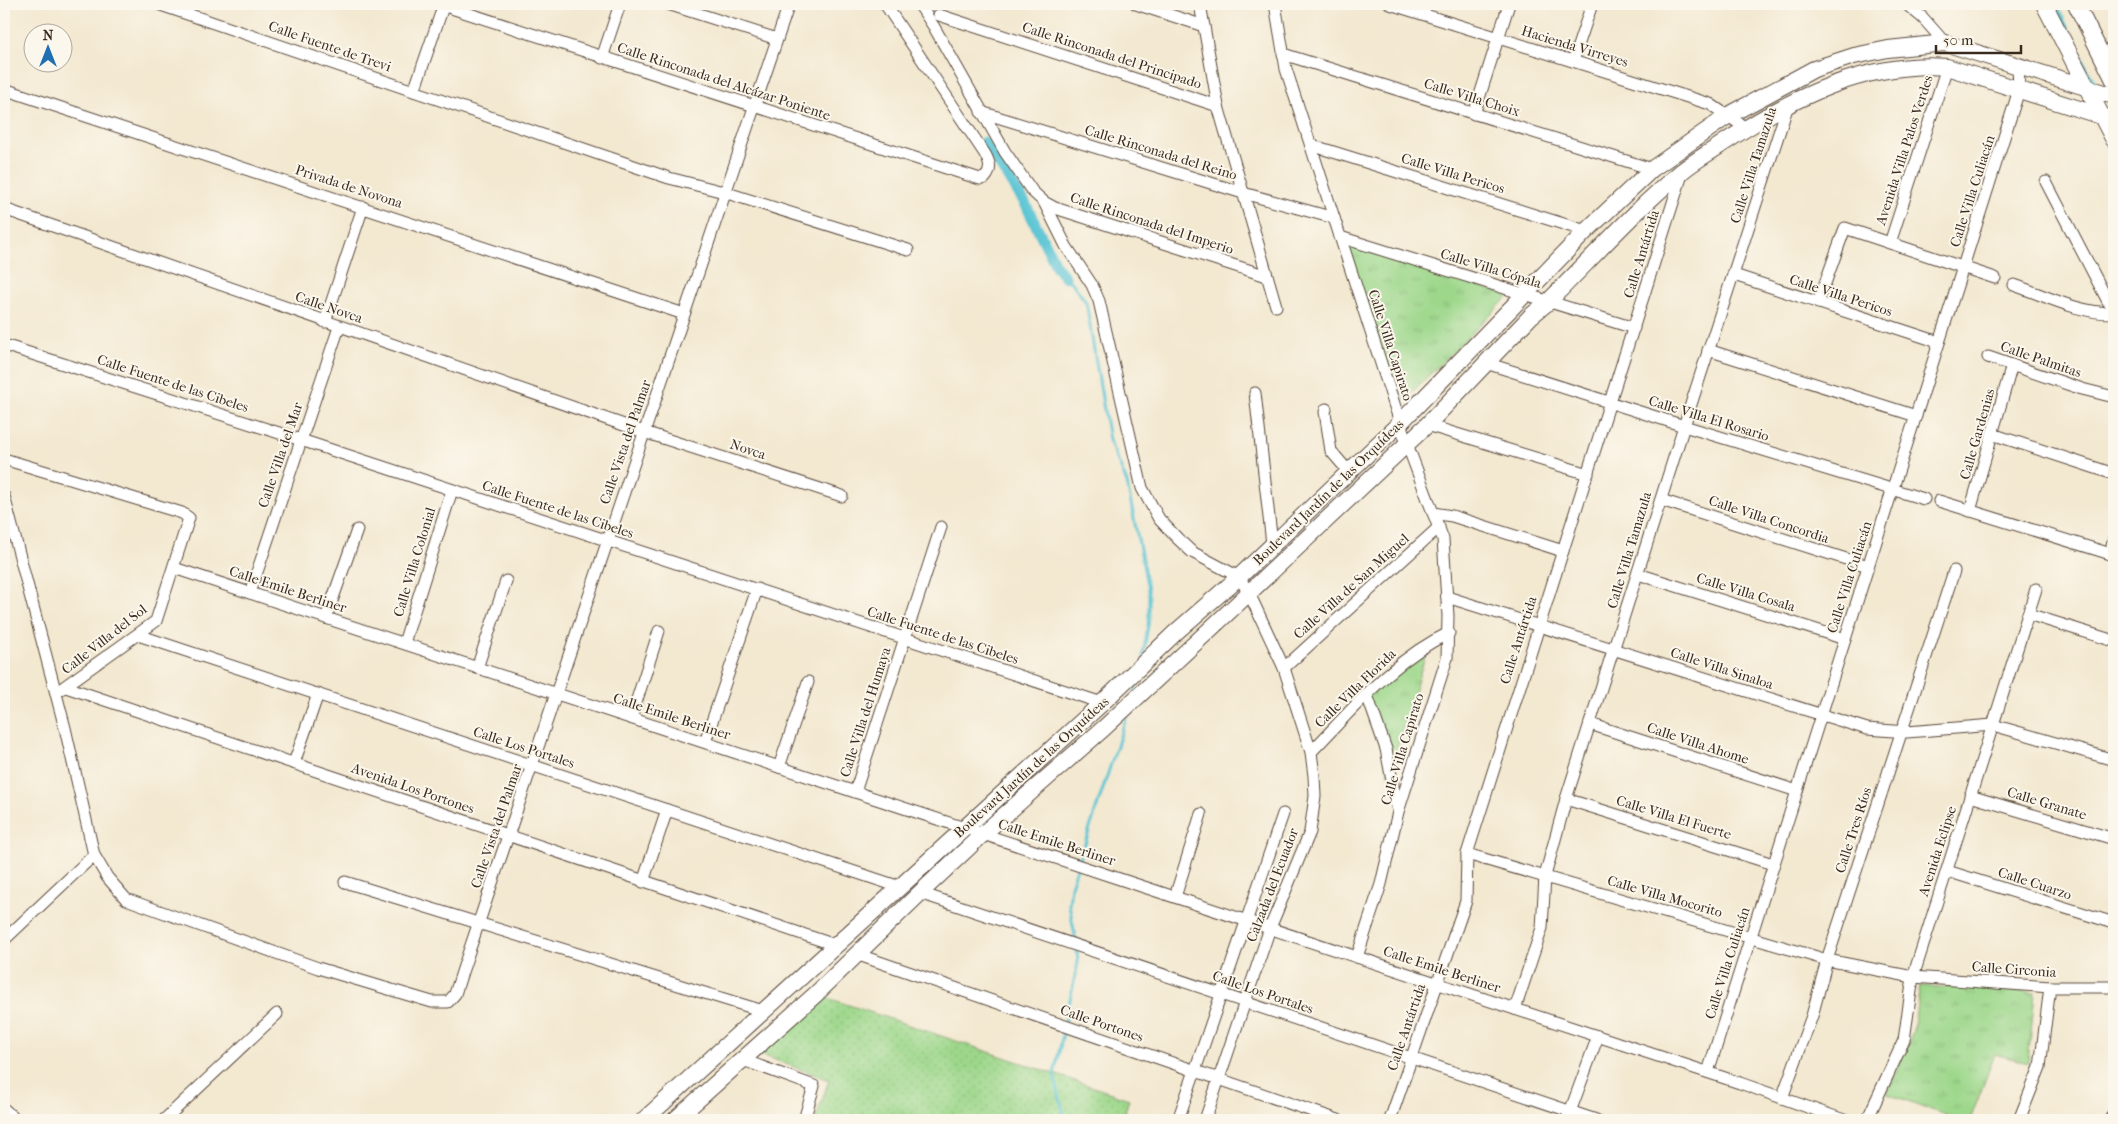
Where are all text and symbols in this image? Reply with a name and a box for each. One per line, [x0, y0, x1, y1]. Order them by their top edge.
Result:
street label: Calle Fuente de Trevi [266, 18, 393, 75]
street label: Calle Rinconada del Principado [1020, 18, 1204, 93]
north arrow [22, 22, 72, 72]
street label: Hacienda Virreyes [1519, 22, 1630, 71]
scale bar [1936, 22, 2020, 54]
text: N [43, 27, 54, 44]
text: 50 m [1943, 31, 1974, 49]
street label: Calle Rinconada del Alcázar Poniente [615, 39, 833, 124]
street label: Avenida Villa Palos Verdes [1872, 73, 1937, 228]
street label: Calle Villa Choix [1422, 75, 1523, 120]
street label: Calle Villa Tamazula [1727, 104, 1780, 225]
street label: Calle Rinconada del Reino [1083, 121, 1239, 184]
street label: Calle Villa Culiacán [1946, 133, 1999, 249]
street label: Calle Villa Pericos [1399, 150, 1507, 197]
street label: Privada de Novona [293, 161, 405, 212]
street label: Calle Rinconada del Imperio [1068, 189, 1236, 258]
street label: Calle Antártida [1620, 208, 1663, 300]
street label: Calle Villa Cópala [1438, 245, 1544, 292]
street label: Calle Villa Pericos [1787, 271, 1895, 320]
street label: Calle Villa Capirato [1365, 287, 1417, 403]
street label: Calle Novca [293, 288, 365, 327]
street label: Calle Palmitas [1998, 338, 2084, 381]
street label: Calle Fuente de las Cibeles [95, 351, 251, 416]
street label: Calle Vista del Palmar [596, 378, 655, 507]
street label: Calle Gardenias [1956, 387, 1999, 482]
street label: Calle Villa El Rosario [1647, 392, 1771, 445]
street label: Calle Villa del Mar [254, 400, 307, 510]
street label: Boulevard Jardín de las Orquídeas [1249, 416, 1407, 569]
street label: Novca [728, 436, 768, 463]
street label: Calle Fuente de las Cibeles [480, 477, 636, 542]
street label: Calle Villa Tamazula [1604, 489, 1655, 611]
street label: Calle Villa Concordia [1706, 492, 1832, 547]
street label: Calle Villa Colonial [390, 505, 439, 619]
street label: Calle Villa Culiacán [1823, 519, 1876, 635]
street label: Calle Villa de San Miguel [1290, 530, 1413, 643]
street label: Calle Emile Berliner [227, 562, 349, 616]
street label: Calle Villa Cosala [1694, 569, 1798, 616]
street label: Calle Antártida [1496, 594, 1541, 686]
street label: Calle Villa del Sol [58, 601, 150, 678]
street label: Calle Fuente de las Cibeles [865, 603, 1021, 668]
street label: Calle Villa del Humaya [836, 644, 895, 779]
street label: Calle Villa Sinaloa [1668, 644, 1776, 693]
street label: Calle Villa Florida [1311, 645, 1400, 731]
street label: Calle Emile Berliner [611, 689, 733, 743]
street label: Calle Villa Capirato [1377, 691, 1428, 807]
street label: Boulevard Jardín de las Orquídeas [950, 693, 1112, 842]
street label: Calle Villa Ahome [1645, 719, 1751, 768]
street label: Calle Los Portales [471, 723, 577, 772]
street label: Avenida Los Portones [348, 759, 476, 817]
street label: Calle Vista del Palmar [467, 762, 526, 891]
street label: Calle Granate [2005, 783, 2089, 824]
street label: Calle Tres Ríos [1832, 785, 1875, 875]
street label: Calle Villa El Fuerte [1614, 792, 1734, 843]
street label: Avenida Eclipse [1915, 804, 1960, 899]
street label: Calle Emile Berliner [996, 815, 1118, 869]
street label: Calzada del Ecuador [1243, 826, 1302, 945]
street label: Calle Cuarzo [1996, 864, 2074, 903]
street label: Calle Villa Mocorito [1605, 872, 1724, 921]
street label: Calle Villa Culiacán [1701, 905, 1754, 1021]
street label: Calle Emile Berliner [1381, 942, 1503, 996]
street label: Calle Circonia [1971, 958, 2057, 981]
street label: Calle Los Portales [1210, 967, 1316, 1018]
street label: Calle Antártida [1384, 981, 1430, 1073]
street label: Calle Portones [1058, 1001, 1146, 1046]

